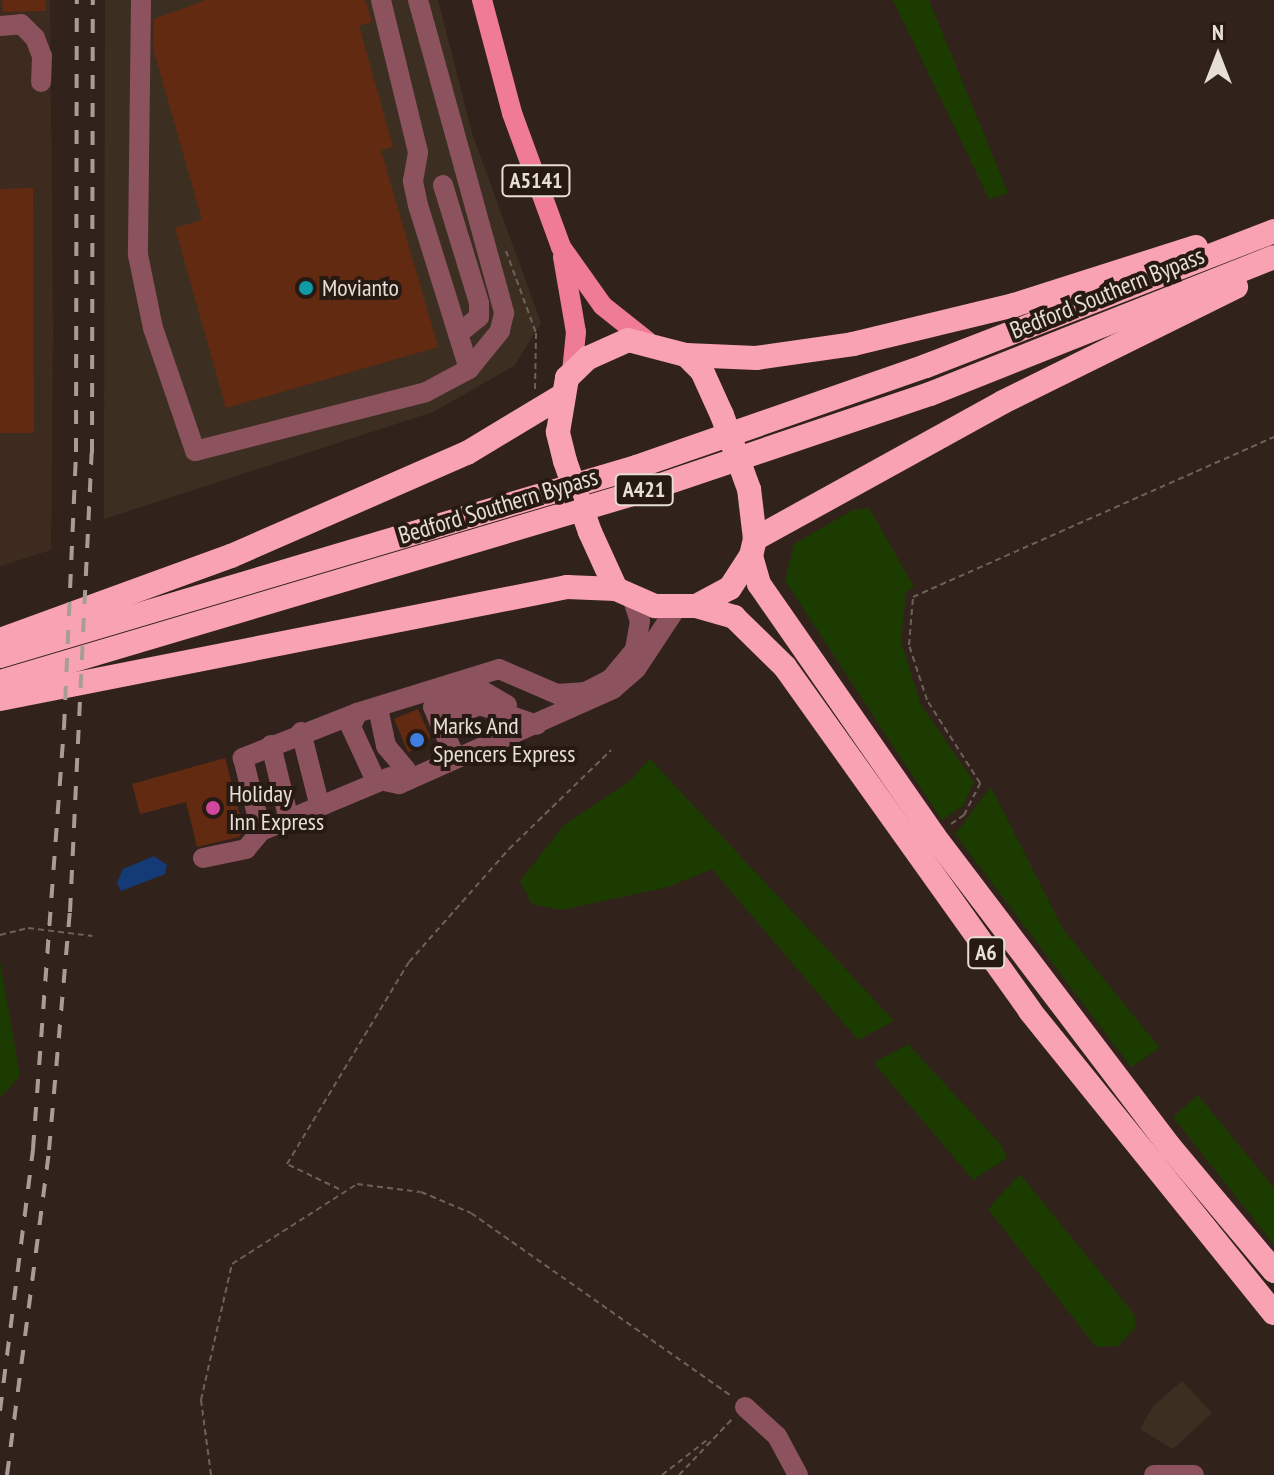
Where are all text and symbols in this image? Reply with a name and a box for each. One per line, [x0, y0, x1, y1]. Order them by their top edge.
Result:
north arrow [1178, 16, 1258, 96]
text: N [1212, 18, 1224, 46]
road number: A5141 [500, 163, 572, 199]
street label: Bedford Southern Bypass [1006, 241, 1208, 345]
place label: Movianto [322, 274, 399, 302]
marker: Movianto [297, 279, 315, 297]
street label: Bedford Southern Bypass [395, 462, 601, 550]
road number: A421 [614, 472, 674, 508]
place label: Marks And Spencers Express [433, 712, 575, 768]
marker: Marks And Spencers Express [408, 731, 426, 749]
place label: Holiday Inn Express [229, 780, 324, 836]
marker: Holiday Inn Express [204, 799, 222, 817]
road number: A6 [966, 935, 1006, 971]

